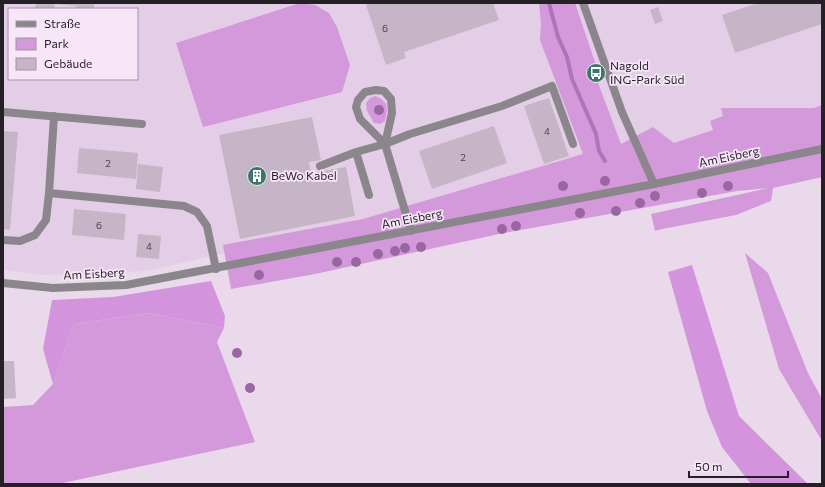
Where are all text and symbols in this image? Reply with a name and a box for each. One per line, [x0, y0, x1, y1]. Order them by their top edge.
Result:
legend [8, 8, 138, 80]
text: Straße [44, 16, 80, 30]
house number: 6 [382, 22, 388, 34]
text: Park [44, 36, 70, 50]
text: Gebäude [44, 56, 92, 70]
place label: Nagold ING-Park Süd [610, 58, 684, 86]
bus stop icon: Nagold ING-Park Süd [585, 62, 607, 84]
house number: 4 [544, 125, 550, 137]
street label: Am Eisberg [697, 143, 761, 169]
house number: 2 [460, 151, 466, 163]
house number: 2 [105, 157, 111, 169]
building icon: BeWo Kabel [246, 165, 268, 187]
place label: BeWo Kabel [271, 168, 337, 182]
street label: Am Eisberg [380, 205, 444, 231]
house number: 6 [96, 219, 102, 231]
house number: 4 [146, 240, 152, 252]
street label: Am Eisberg [63, 264, 125, 282]
scale bar [689, 453, 788, 479]
text: 50 m [695, 459, 723, 473]

